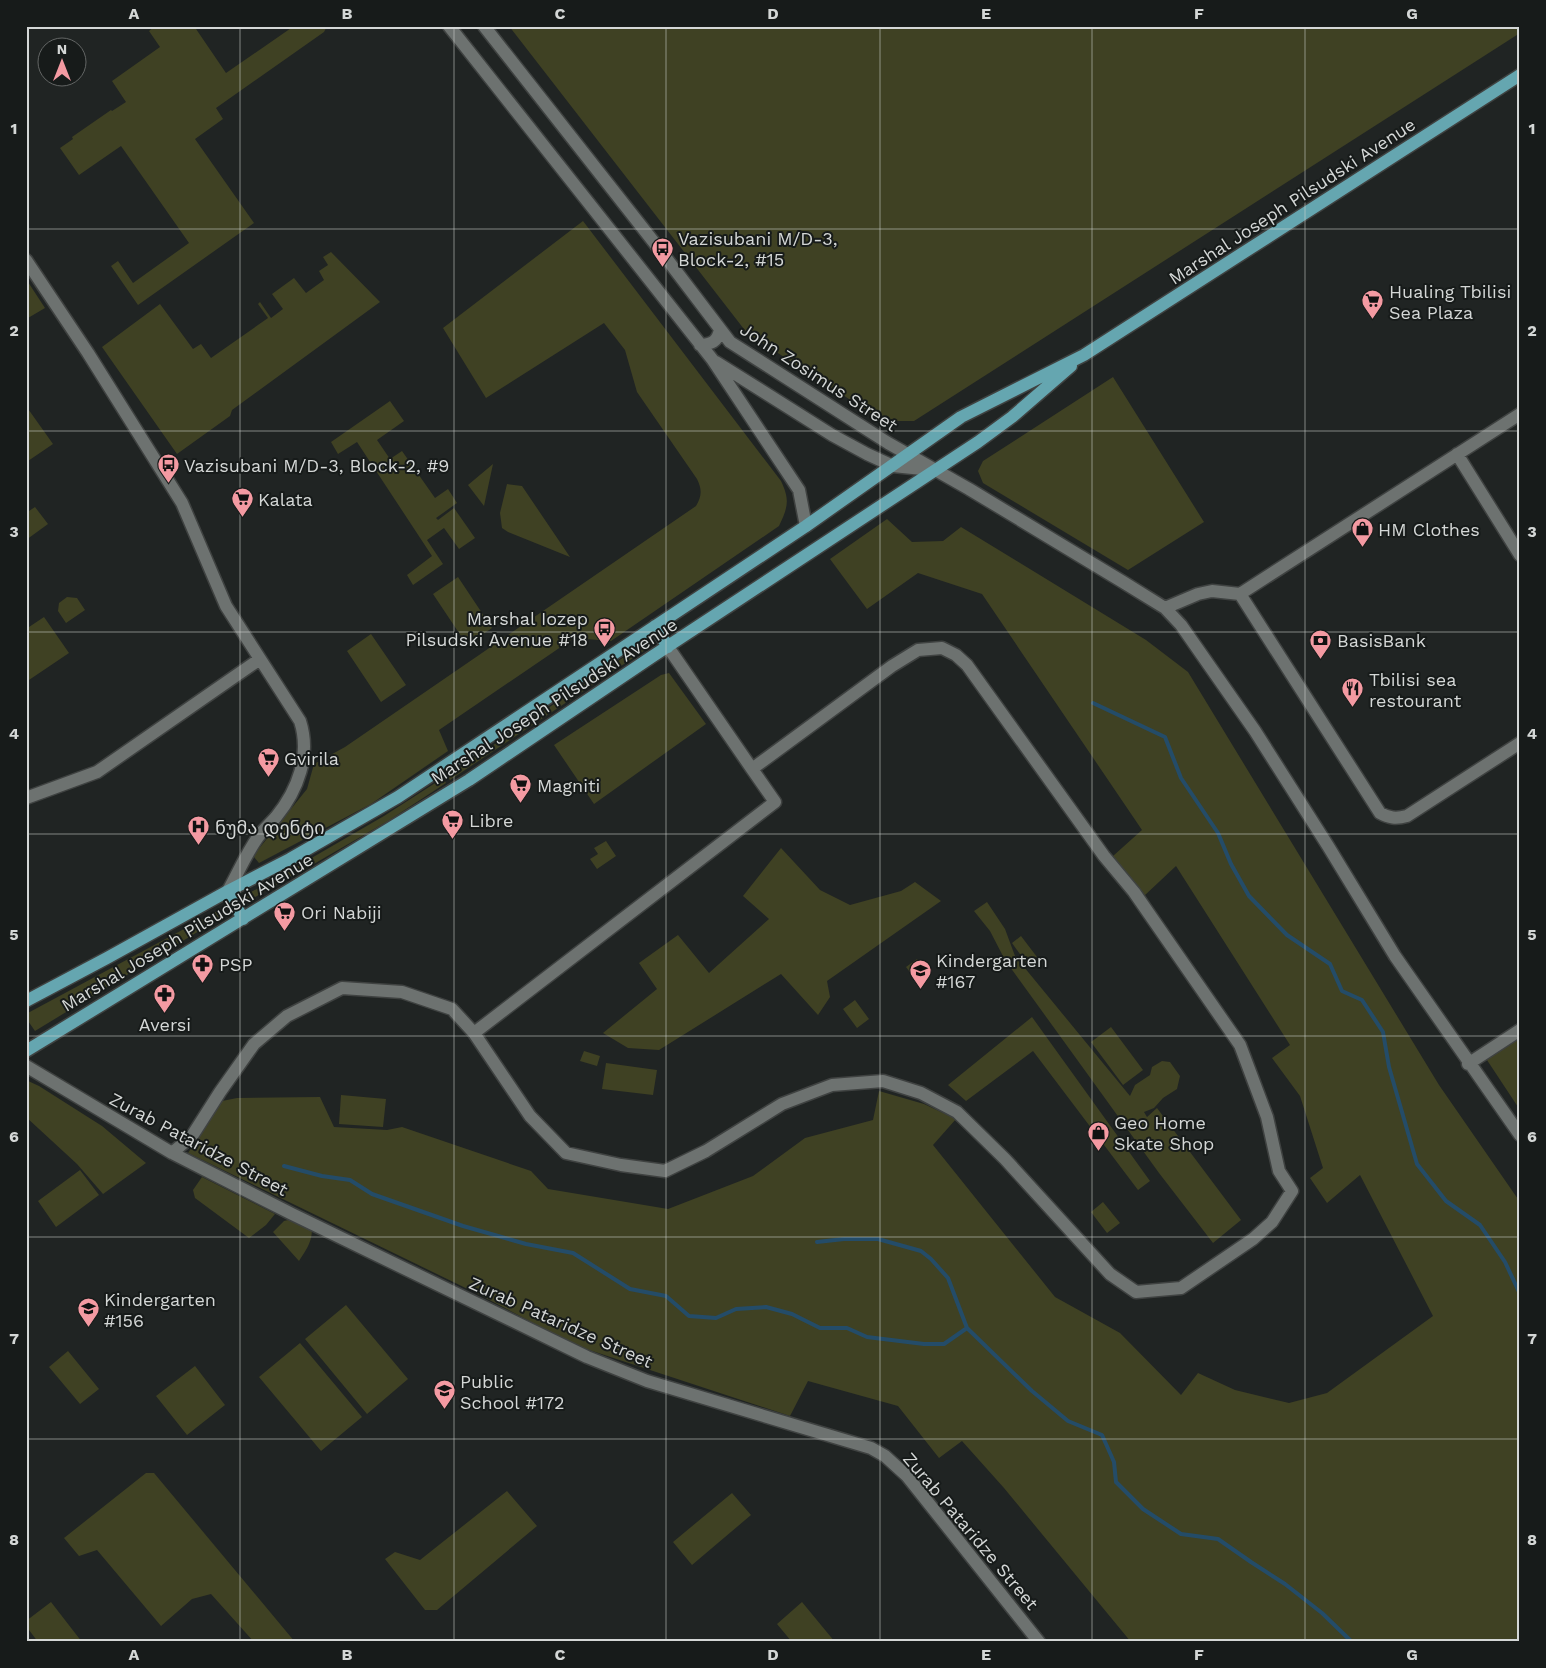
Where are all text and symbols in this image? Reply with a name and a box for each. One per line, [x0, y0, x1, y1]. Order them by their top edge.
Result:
text: A [129, 4, 140, 23]
text: B [342, 4, 353, 23]
text: C [555, 4, 566, 23]
text: D [767, 4, 779, 23]
text: E [981, 4, 991, 23]
text: F [1194, 4, 1204, 23]
text: G [1406, 4, 1418, 23]
north arrow [38, 38, 88, 88]
text: N [57, 41, 67, 57]
street label: Marshal Joseph Pilsudski Avenue [1165, 113, 1419, 289]
text: 1 [11, 119, 17, 138]
text: 1 [1529, 119, 1535, 138]
place label: Vazisubani M/D-3, Block-2, #15 [678, 228, 837, 270]
bus stop icon: Vazisubani M/D-3, Block-2, #15 [650, 236, 674, 267]
place label: Hualing Tbilisi Sea Plaza [1389, 281, 1511, 323]
supermarket icon: Hualing Tbilisi Sea Plaza [1361, 289, 1385, 320]
street label: John Zosimus Street [736, 318, 902, 436]
text: 2 [9, 321, 19, 340]
text: 2 [1527, 321, 1537, 340]
bus stop icon: Vazisubani M/D-3, Block-2, #9 [156, 453, 180, 484]
place label: Vazisubani M/D-3, Block-2, #9 [184, 455, 449, 476]
supermarket icon: Kalata [230, 487, 254, 518]
place label: Kalata [258, 489, 313, 510]
shop icon: HM Clothes [1350, 517, 1374, 548]
place label: HM Clothes [1378, 519, 1480, 540]
text: 3 [9, 522, 19, 541]
text: 3 [1527, 522, 1537, 541]
place label: Marshal Iozep Pilsudski Avenue #18 [406, 608, 588, 650]
street label: Marshal Joseph Pilsudski Avenue [427, 613, 681, 789]
bus stop icon: Marshal Iozep Pilsudski Avenue #18 [592, 616, 616, 647]
bank icon: BasisBank [1309, 628, 1333, 659]
place label: BasisBank [1337, 630, 1426, 651]
place label: Tbilisi sea restourant [1369, 669, 1462, 711]
restaurant icon: Tbilisi sea restourant [1341, 677, 1365, 708]
text: 4 [9, 724, 19, 743]
text: 4 [1527, 724, 1537, 743]
supermarket icon: Gvirila [256, 746, 280, 777]
place label: Gvirila [284, 748, 339, 769]
supermarket icon: Magniti [509, 773, 533, 804]
place label: Magniti [537, 775, 600, 796]
supermarket icon: Libre [441, 808, 465, 839]
place label: Libre [469, 810, 513, 831]
hospital icon: ნუმა დენტი [187, 815, 211, 846]
place label: ნუმა დენტი [215, 817, 325, 839]
street label: Marshal Joseph Pilsudski Avenue [57, 848, 317, 1016]
supermarket icon: Ori Nabiji [273, 900, 297, 931]
place label: Ori Nabiji [301, 902, 382, 923]
text: 5 [9, 925, 19, 944]
text: 5 [1527, 925, 1537, 944]
place label: Kindergarten #167 [936, 950, 1048, 992]
pharmacy icon: PSP [191, 952, 215, 983]
place label: PSP [219, 954, 253, 975]
school or university icon: Kindergarten #167 [908, 958, 932, 989]
pharmacy icon: Aversi [153, 982, 177, 1013]
place label: Aversi [139, 1014, 191, 1035]
street label: Zurab Pataridze Street [106, 1088, 292, 1200]
place label: Geo Home Skate Shop [1114, 1112, 1214, 1154]
shop icon: Geo Home Skate Shop [1086, 1120, 1110, 1151]
text: 6 [9, 1127, 19, 1146]
text: 6 [1527, 1127, 1537, 1146]
street label: Zurab Pataridze Street [466, 1272, 657, 1372]
place label: Kindergarten #156 [104, 1289, 216, 1331]
school or university icon: Kindergarten #156 [76, 1297, 100, 1328]
text: 7 [9, 1329, 19, 1348]
text: 7 [1527, 1329, 1537, 1348]
place label: Public School #172 [460, 1371, 565, 1413]
school or university icon: Public School #172 [432, 1379, 456, 1410]
street label: Zurab Pataridze Street [899, 1448, 1043, 1614]
text: 8 [9, 1530, 19, 1549]
text: 8 [1527, 1530, 1537, 1549]
text: A [129, 1645, 140, 1664]
text: B [342, 1645, 353, 1664]
text: C [555, 1645, 566, 1664]
text: D [767, 1645, 779, 1664]
text: E [981, 1645, 991, 1664]
text: F [1194, 1645, 1204, 1664]
text: G [1406, 1645, 1418, 1664]

